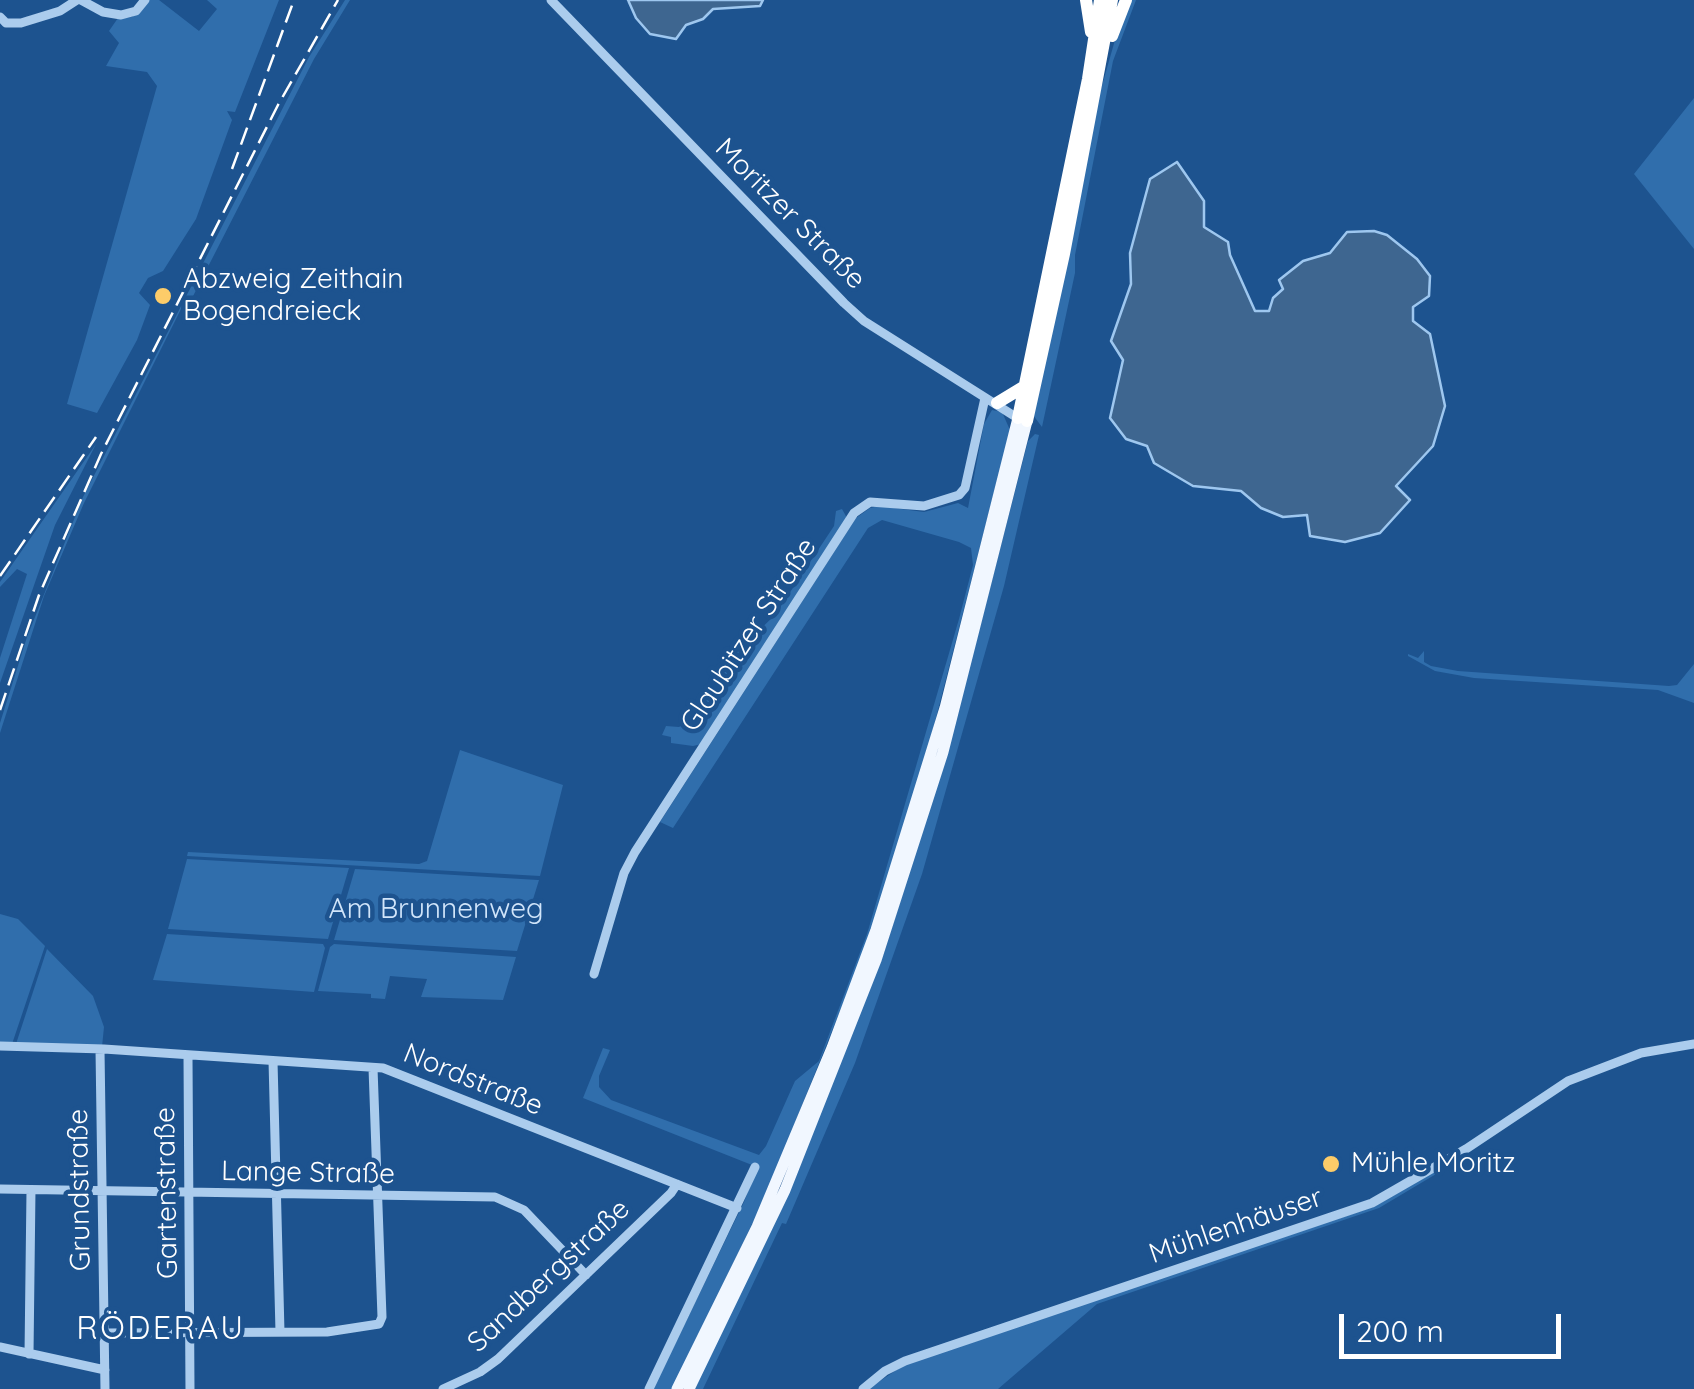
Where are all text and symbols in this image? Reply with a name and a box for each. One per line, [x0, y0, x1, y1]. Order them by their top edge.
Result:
street label: Moritzer Straße [708, 132, 872, 296]
place label: Abzweig Zeithain Bogendreieck [183, 263, 403, 329]
marker: Abzweig Zeithain Bogendreieck [152, 285, 174, 307]
street label: Glaubitzer Straße [674, 532, 824, 738]
park label: Am Brunnenweg [329, 893, 543, 927]
street label: Nordstraße [398, 1037, 548, 1123]
street label: Gartenstraße [149, 1107, 185, 1279]
street label: Grundstraße [62, 1109, 98, 1271]
place label: Mühle Moritz [1351, 1147, 1515, 1181]
marker: Mühle Moritz [1320, 1153, 1342, 1175]
street label: Lange Straße [221, 1155, 395, 1191]
street label: Mühlenhäuser [1145, 1181, 1327, 1271]
street label: Sandbergstraße [461, 1192, 637, 1360]
scale bar [1344, 1294, 1566, 1356]
district label: RÖDERAU [76, 1310, 246, 1348]
text: 200 m [1356, 1312, 1444, 1350]

